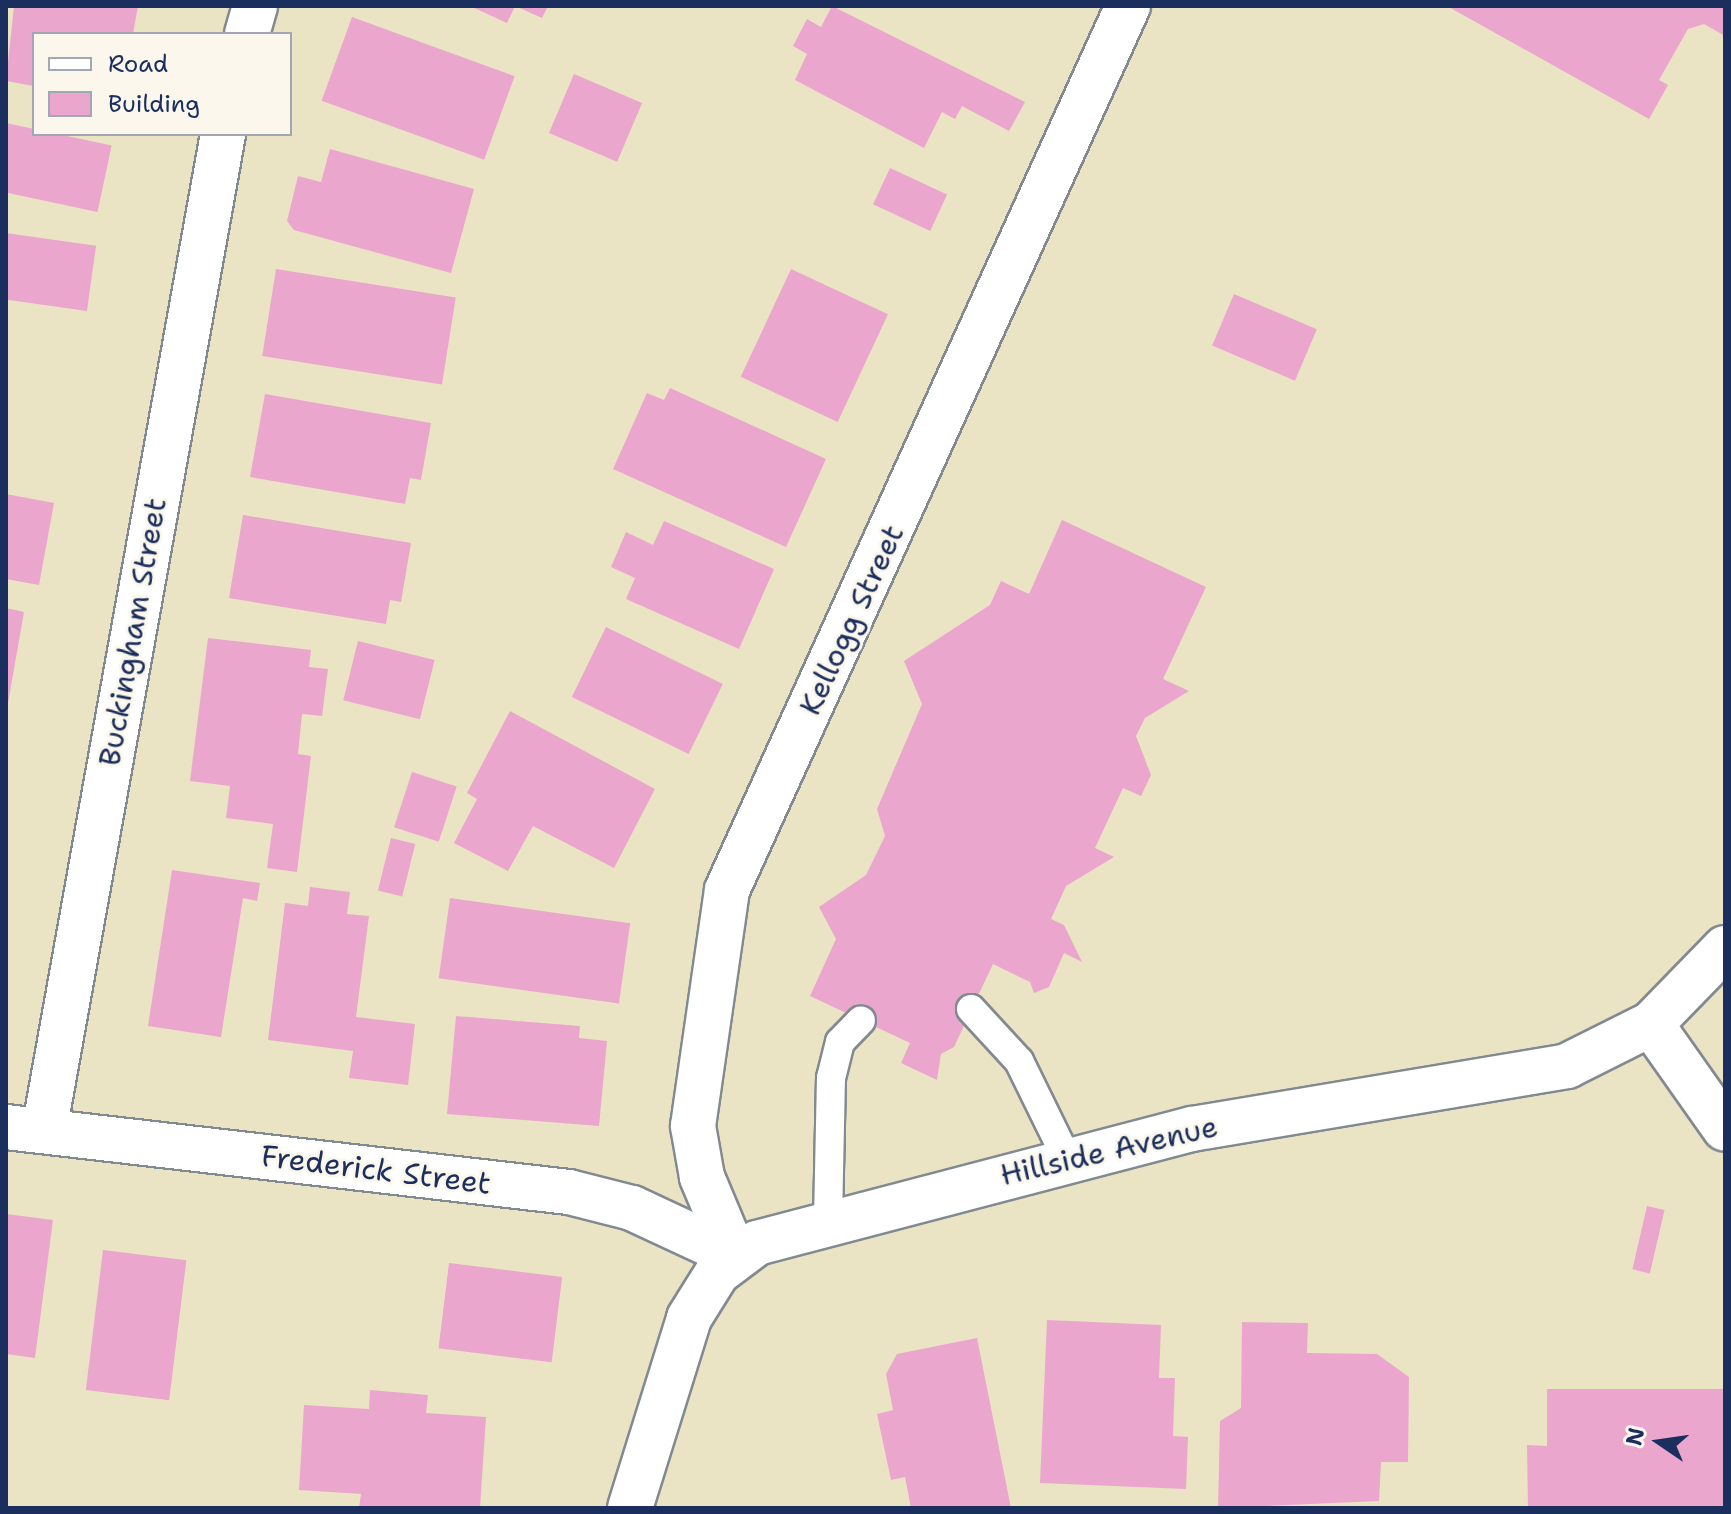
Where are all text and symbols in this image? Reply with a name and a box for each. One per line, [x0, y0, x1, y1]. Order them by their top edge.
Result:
legend [32, 32, 292, 136]
text: Road [108, 48, 168, 80]
text: Building [108, 88, 200, 120]
street label: Buckingham Street [92, 495, 174, 769]
street label: Kellogg Street [792, 519, 912, 721]
street label: Hillside Avenue [997, 1109, 1221, 1193]
street label: Frederick Street [259, 1138, 493, 1202]
north arrow [1619, 1402, 1699, 1482]
text: N [1619, 1425, 1651, 1448]

